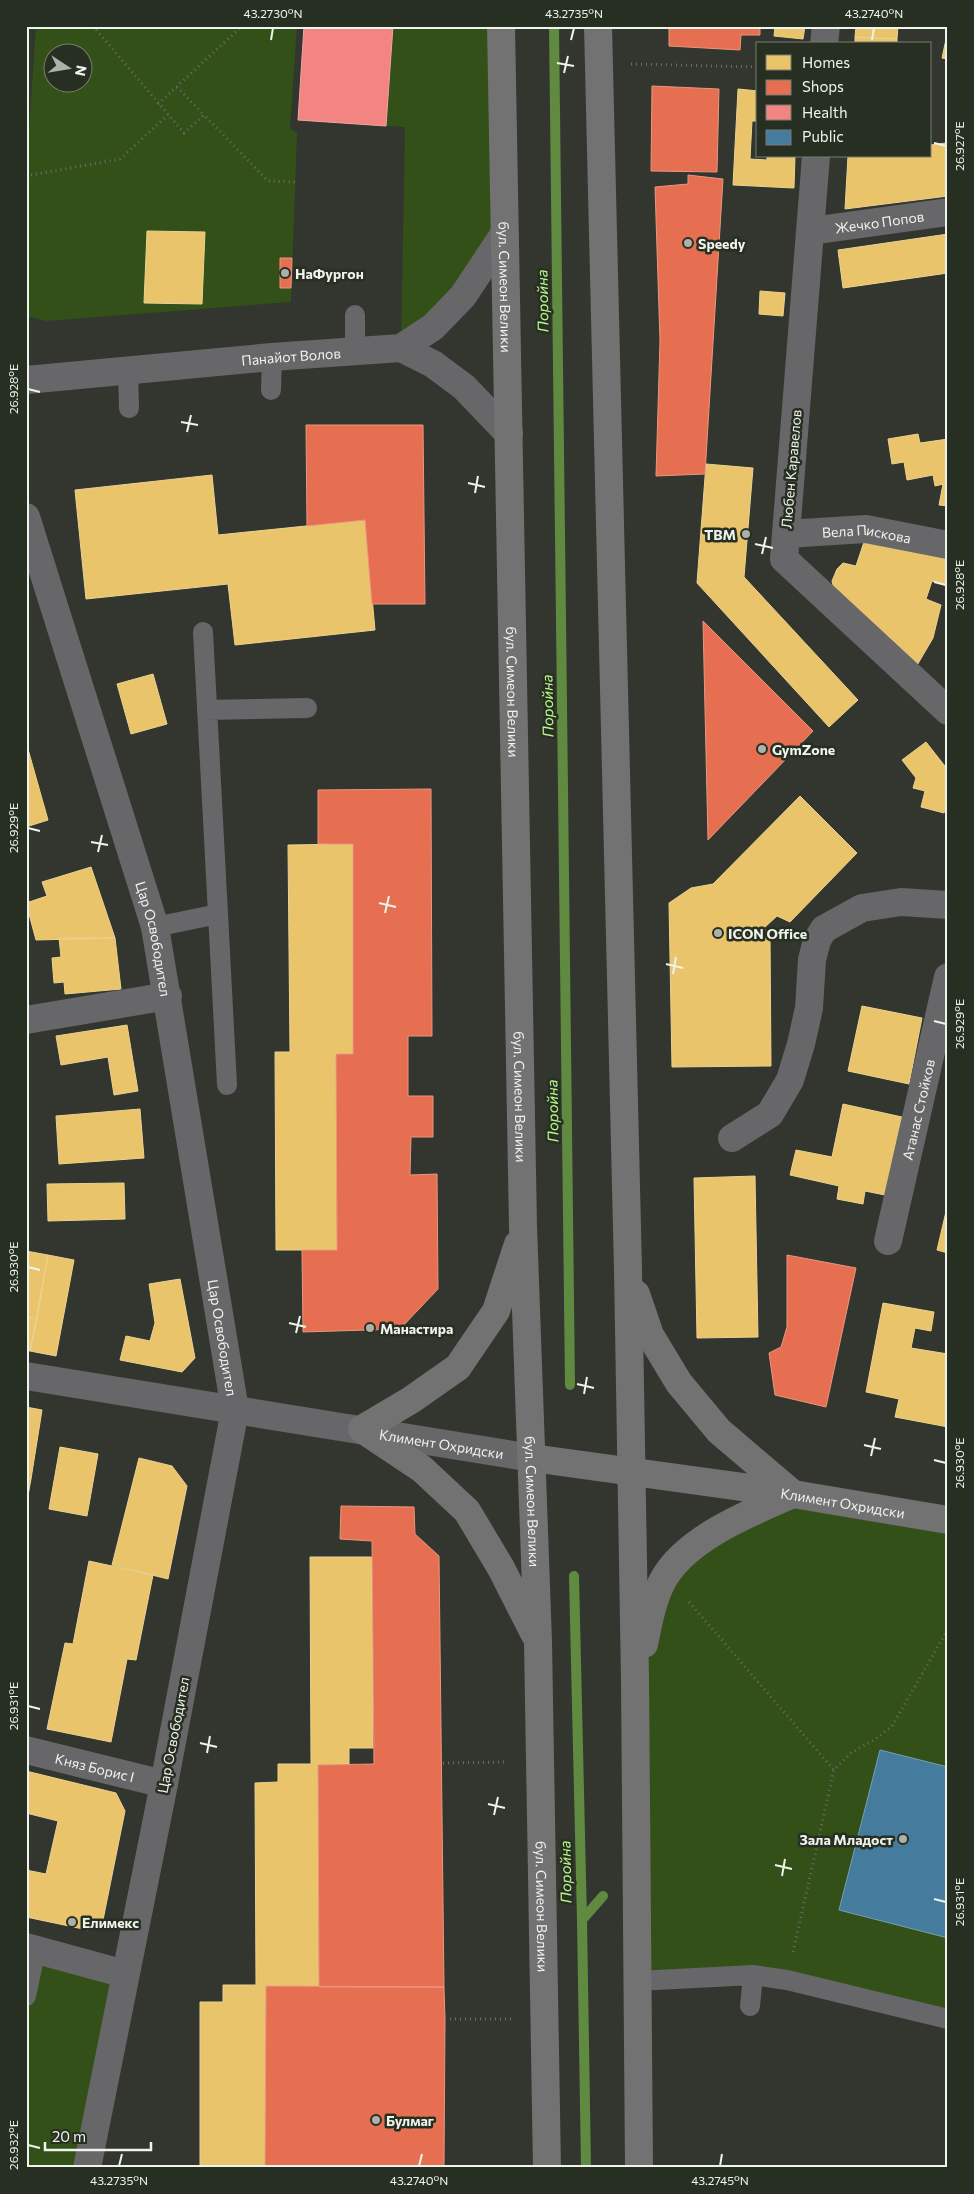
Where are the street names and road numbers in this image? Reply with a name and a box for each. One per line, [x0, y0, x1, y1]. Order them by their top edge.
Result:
street label: Жечко Попов [834, 207, 925, 236]
street label: бул. Симеон Велики [496, 221, 515, 353]
street label: Панайот Волов [240, 344, 341, 368]
street label: Любен Каравелов [777, 409, 805, 529]
street label: Вела Пискова [821, 520, 913, 546]
street label: бул. Симеон Велики [504, 626, 523, 758]
street label: Цар Освободител [133, 879, 175, 998]
street label: бул. Симеон Велики [511, 1031, 530, 1163]
street label: Атанас Стойков [898, 1057, 938, 1161]
street label: Цар Освободител [205, 1278, 241, 1397]
street label: Климент Охридски [378, 1425, 505, 1462]
street label: бул. Симеон Велики [522, 1436, 544, 1567]
street label: Климент Охридски [780, 1484, 906, 1521]
street label: Цар Освободител [153, 1676, 193, 1794]
street label: Княз Борис I [54, 1749, 136, 1785]
street label: бул. Симеон Велики [533, 1841, 552, 1972]

